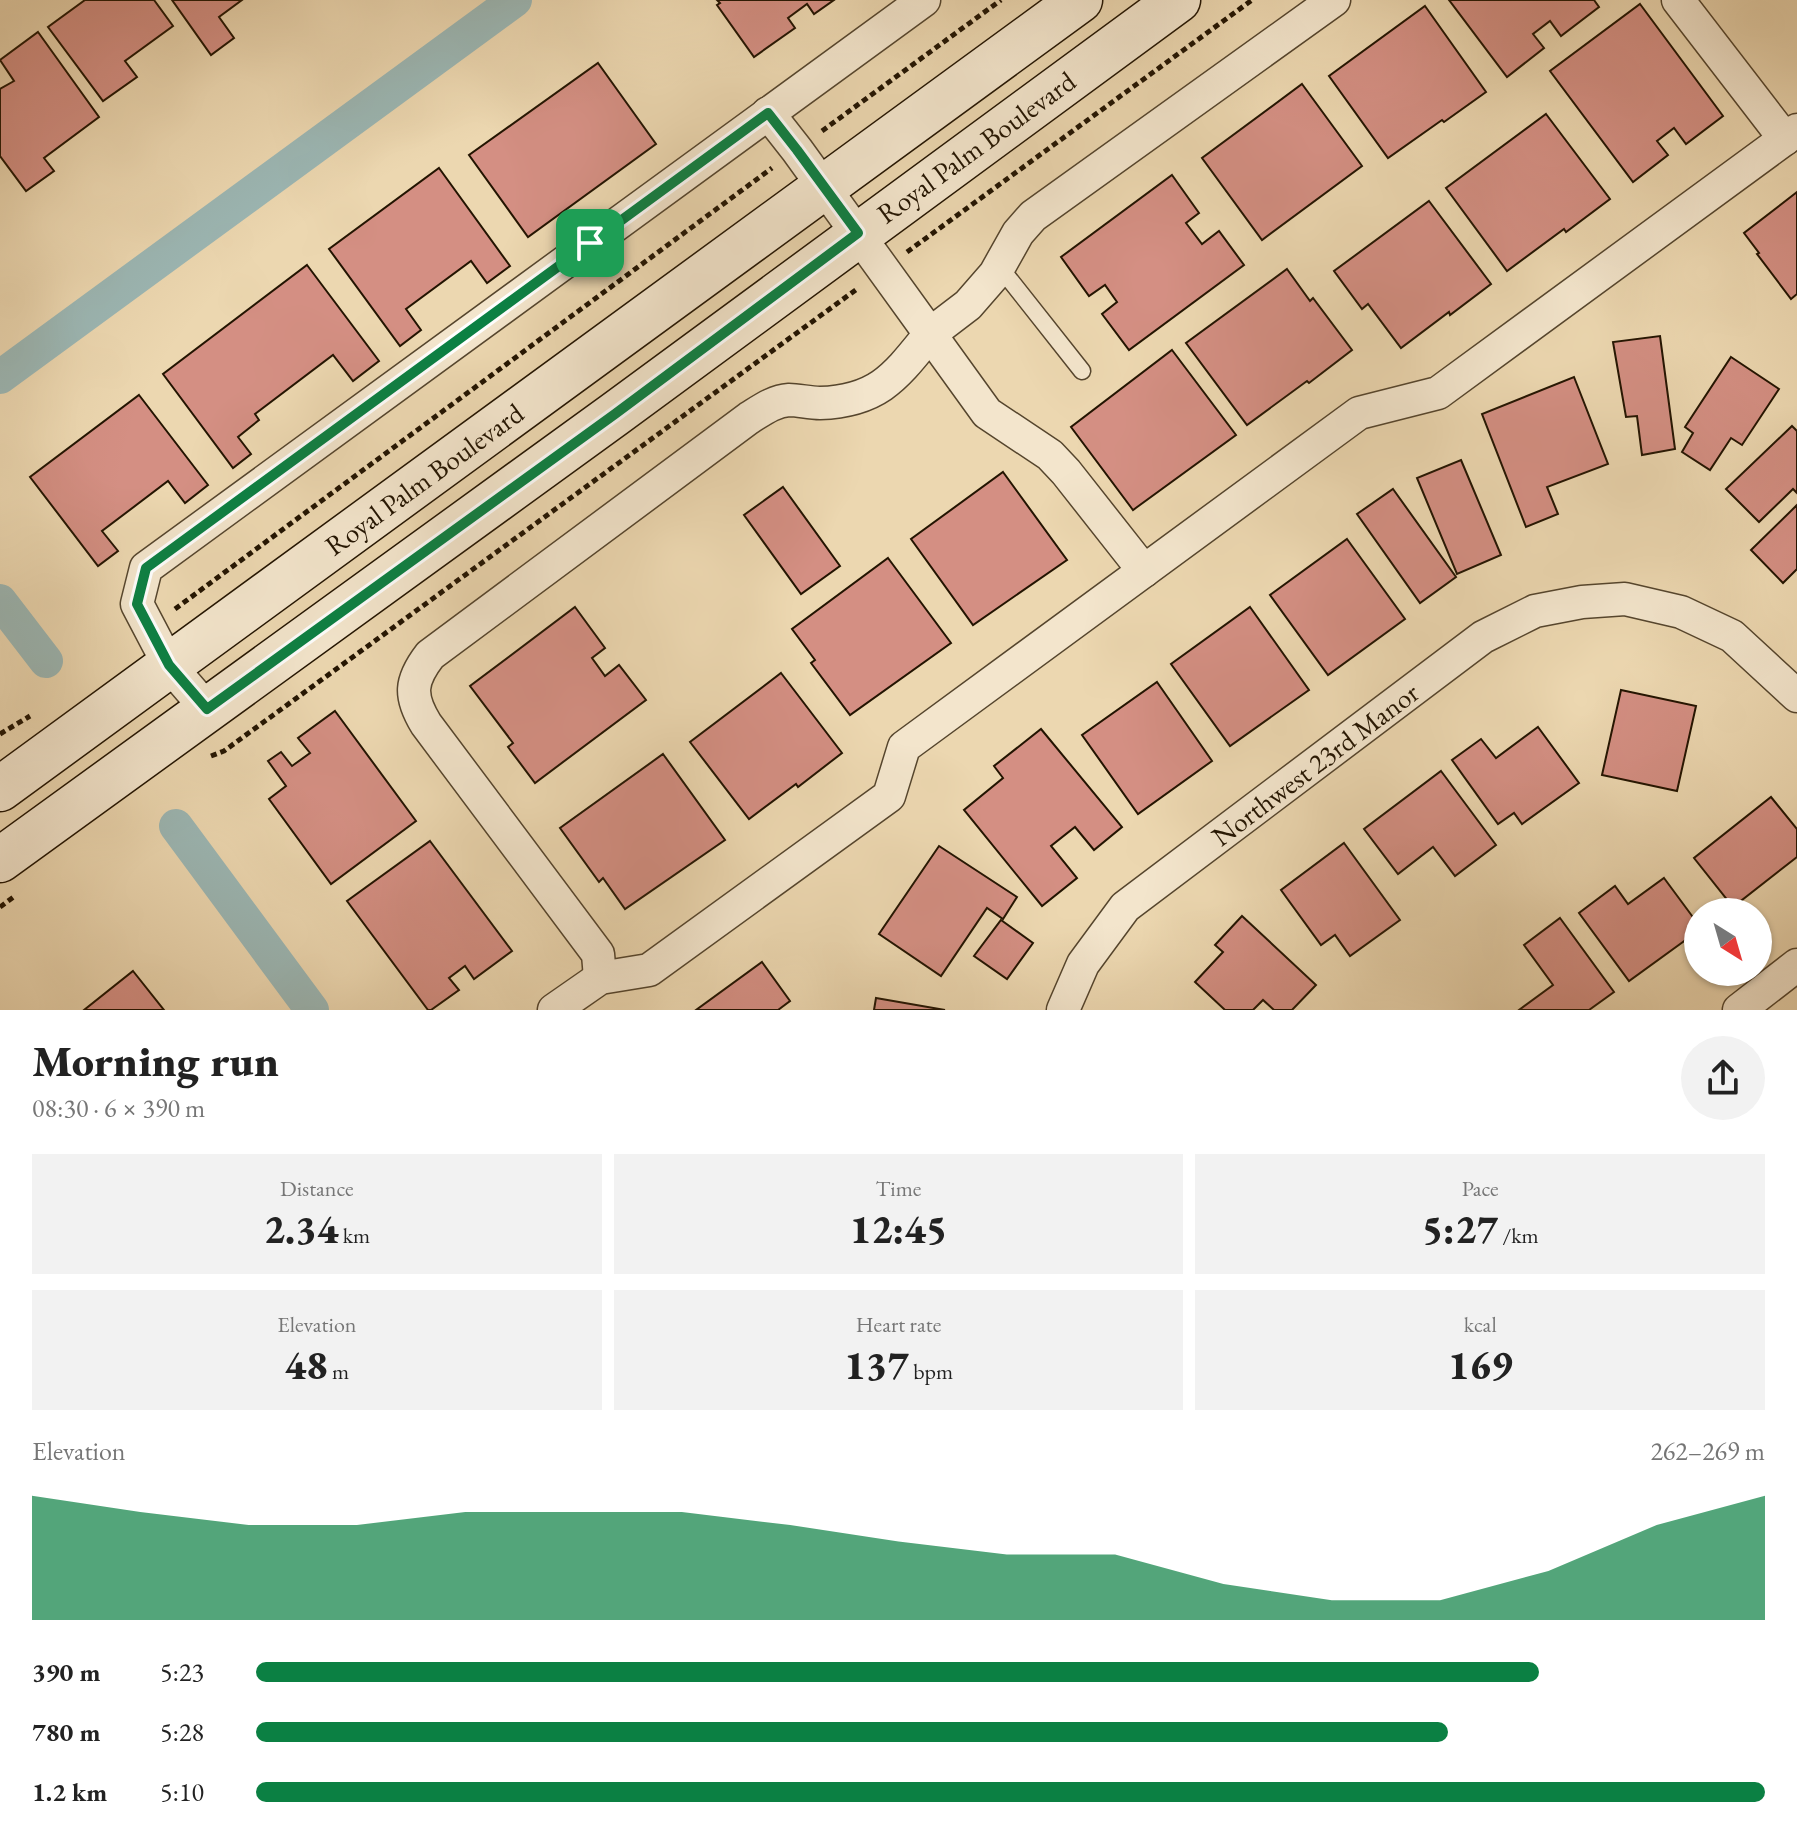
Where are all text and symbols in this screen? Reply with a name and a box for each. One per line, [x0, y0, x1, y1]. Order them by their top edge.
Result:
street label: Royal Palm Boulevard [870, 62, 1083, 231]
pin [556, 209, 624, 277]
icon: arrive [568, 221, 612, 265]
street label: Royal Palm Boulevard [318, 394, 531, 563]
street label: Northwest 23rd Manor [1204, 674, 1426, 854]
north arrow [1684, 898, 1772, 986]
map controls [1684, 898, 1772, 986]
text: Morning run [32, 1032, 279, 1089]
button: share [1681, 1036, 1765, 1120]
text: 08:30 · 6 × 390 m [32, 1091, 205, 1125]
text: Distance [280, 1174, 354, 1203]
text: Time [876, 1174, 921, 1203]
text: Pace [1462, 1174, 1499, 1203]
text: 2.34 [263, 1203, 338, 1255]
text: 12:45 [850, 1203, 947, 1255]
text: 5:27 [1422, 1203, 1498, 1255]
text: km [338, 1221, 370, 1250]
text: /km [1498, 1221, 1539, 1250]
text: Elevation [277, 1310, 356, 1339]
text: Heart rate [856, 1310, 941, 1339]
text: kcal [1464, 1310, 1497, 1339]
text: 48 [284, 1339, 328, 1391]
text: 137 [844, 1339, 909, 1391]
text: 169 [1448, 1339, 1513, 1391]
text: m [328, 1357, 349, 1386]
text: bpm [909, 1357, 953, 1386]
text: Elevation [32, 1434, 126, 1468]
text: 262–269 m [1650, 1434, 1765, 1468]
text: 390 m [32, 1655, 100, 1689]
text: 5:23 [160, 1655, 204, 1689]
text: 780 m [32, 1715, 100, 1749]
text: 5:28 [160, 1715, 204, 1749]
text: 1.2 km [32, 1775, 107, 1809]
text: 5:10 [160, 1775, 204, 1809]

